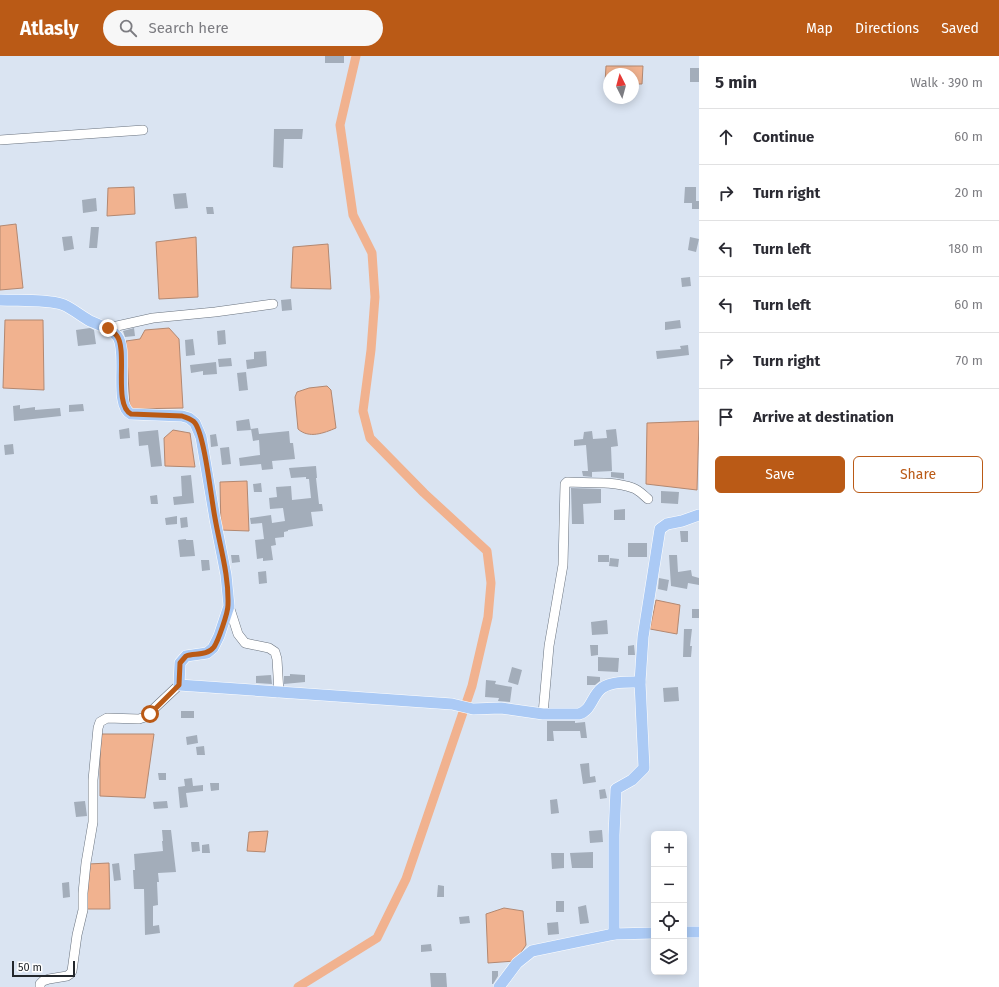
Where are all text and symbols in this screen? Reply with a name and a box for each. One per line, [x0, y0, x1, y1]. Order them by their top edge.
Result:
search box [103, 10, 383, 46]
text: Atlasly [20, 17, 79, 40]
icon: search [117, 17, 139, 39]
text: Search here [149, 19, 229, 37]
text: Map [806, 20, 833, 37]
text: Directions [855, 20, 919, 37]
text: Saved [941, 20, 979, 37]
north arrow [603, 68, 639, 104]
text: 5 min [715, 72, 757, 93]
text: Walk · 390 m [910, 75, 983, 90]
icon: ahead [715, 126, 737, 148]
text: Continue [753, 128, 814, 146]
text: 60 m [954, 129, 983, 144]
icon: right [715, 182, 737, 204]
text: Turn right [753, 184, 820, 202]
text: 20 m [955, 185, 983, 200]
icon: left [715, 238, 737, 260]
text: Turn left [753, 240, 811, 258]
text: 180 m [948, 241, 983, 256]
icon: left [715, 294, 737, 316]
text: Turn left [753, 296, 811, 314]
text: 60 m [954, 297, 983, 312]
route end [99, 319, 117, 337]
icon: right [715, 350, 737, 372]
text: Turn right [753, 352, 820, 370]
text: 70 m [956, 353, 983, 368]
icon: arrive [715, 406, 737, 428]
text: Arrive at destination [753, 408, 894, 426]
button: Save [715, 456, 845, 493]
button: Share [853, 456, 983, 493]
route start [141, 705, 159, 723]
map controls [651, 831, 687, 975]
button: + [651, 831, 687, 867]
button: − [651, 867, 687, 903]
button: locate [651, 903, 687, 939]
button: layers [651, 939, 687, 975]
scale bar [12, 959, 75, 978]
text: 50 m [18, 961, 42, 974]

